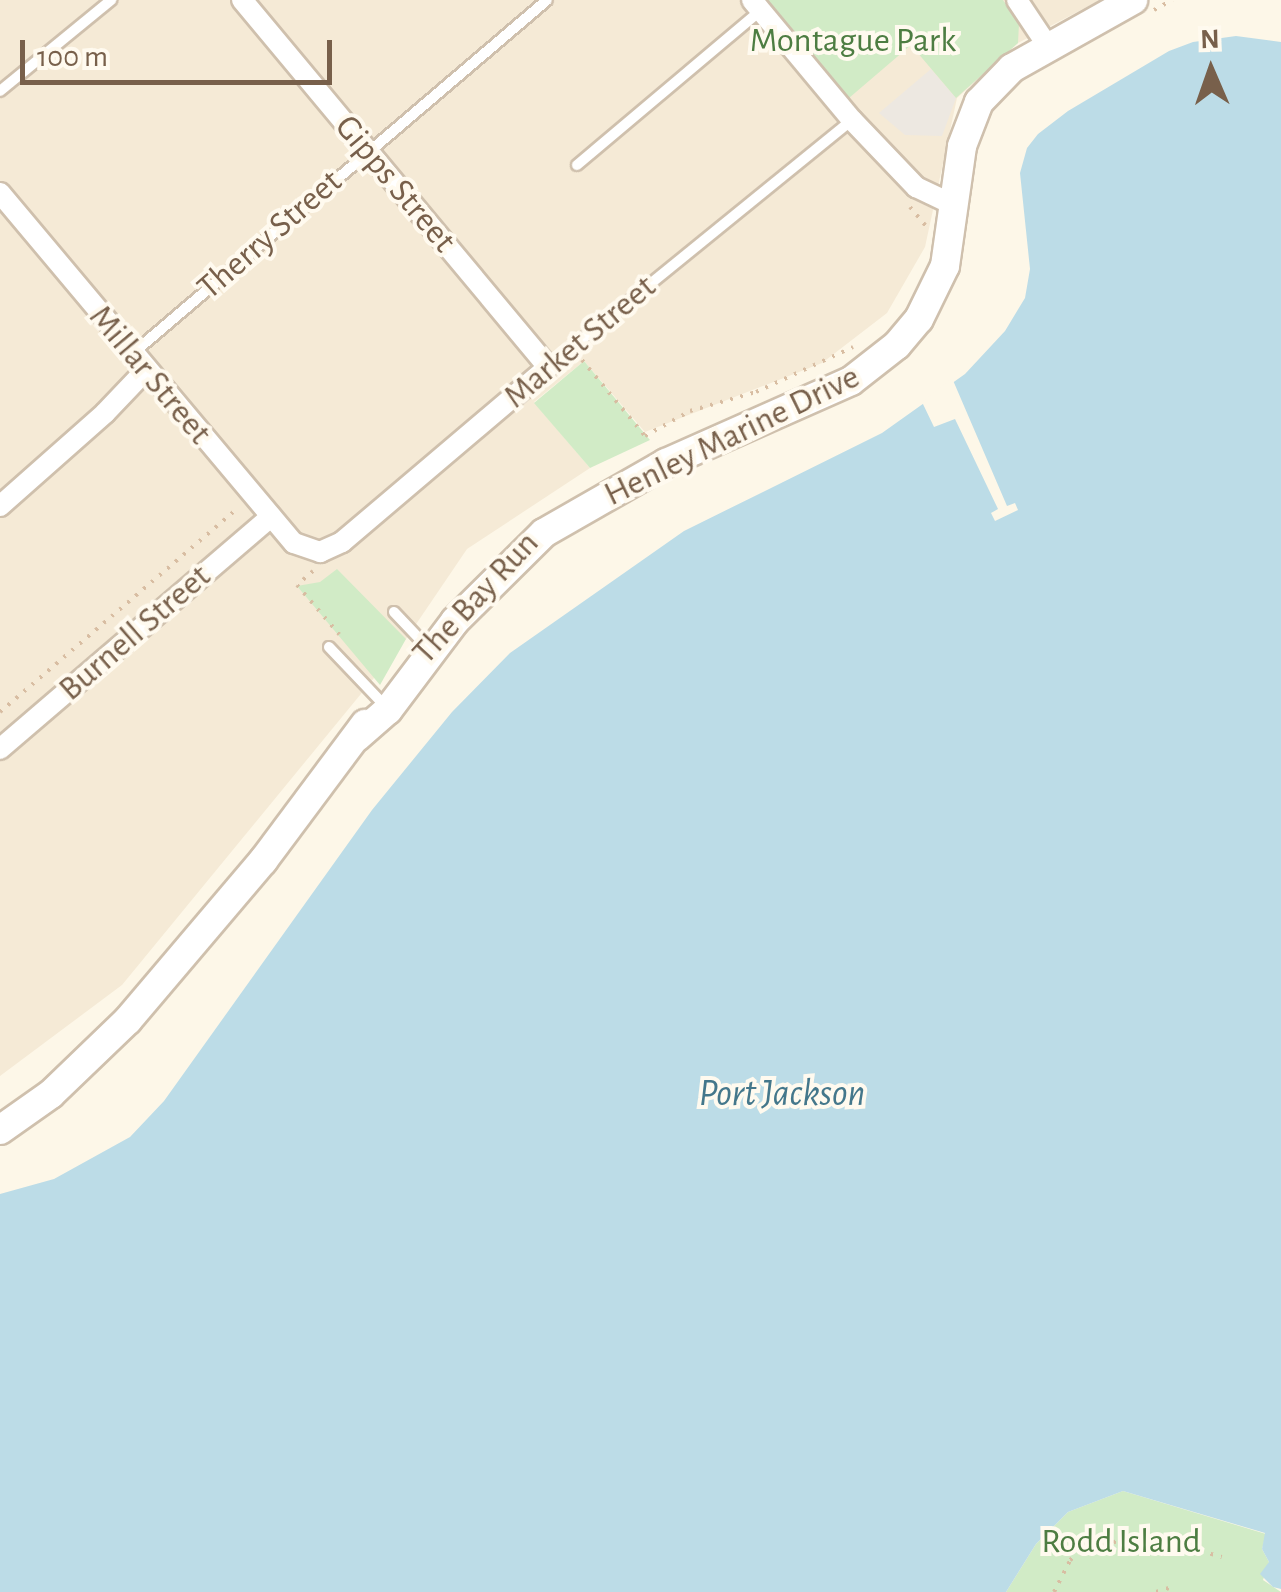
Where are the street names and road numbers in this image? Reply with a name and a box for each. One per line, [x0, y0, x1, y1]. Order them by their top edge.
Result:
street label: Gipps Street [325, 107, 465, 261]
street label: Therry Street [189, 161, 351, 309]
street label: Market Street [496, 266, 664, 418]
street label: Millar Street [80, 297, 220, 453]
street label: Henley Marine Drive [598, 356, 866, 516]
street label: The Bay Run [404, 523, 548, 673]
street label: Burnell Street [51, 556, 219, 710]

